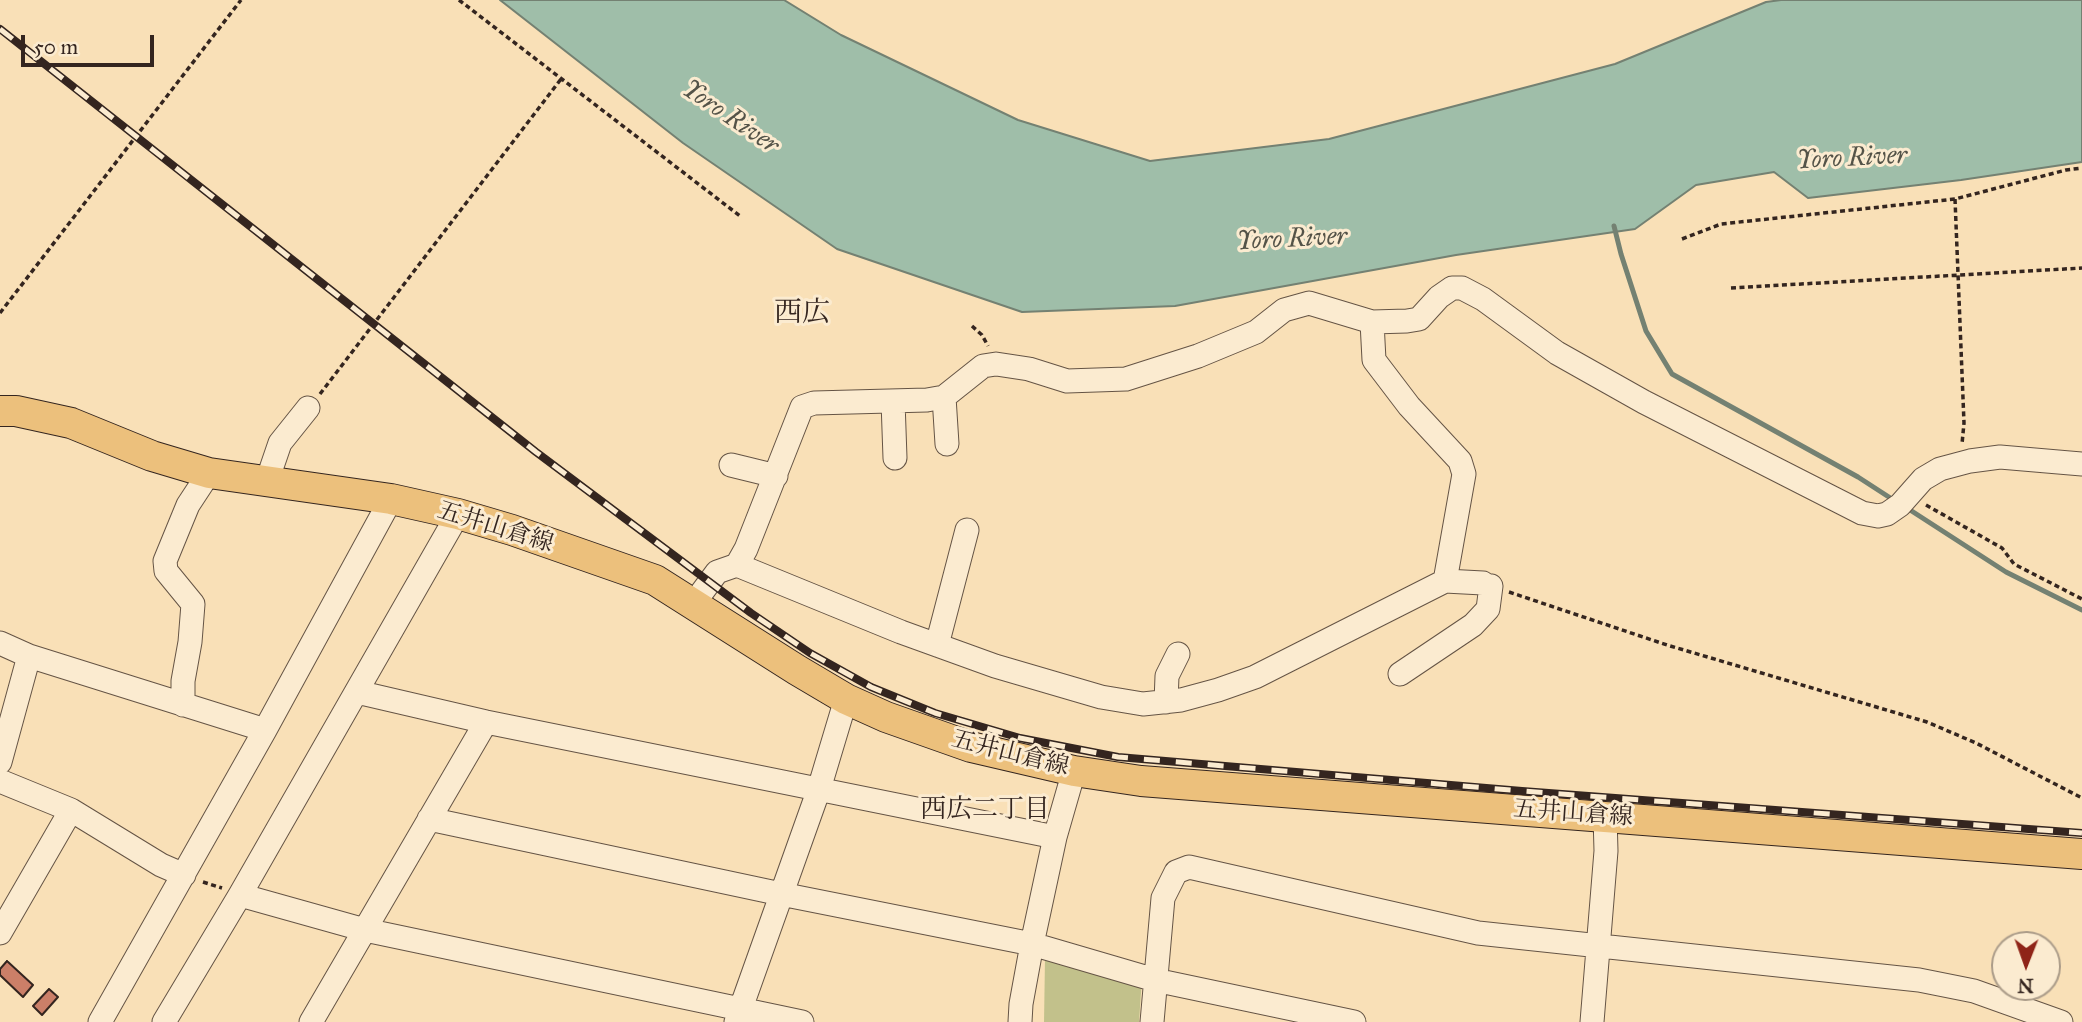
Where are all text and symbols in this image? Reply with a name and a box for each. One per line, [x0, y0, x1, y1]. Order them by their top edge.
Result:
scale bar [24, 21, 158, 65]
text: 50 m [34, 34, 78, 60]
water label: Yoro River [676, 74, 784, 162]
water label: Yoro River [1796, 141, 1908, 177]
water label: Yoro River [1236, 222, 1348, 258]
district label: 西広 [774, 297, 830, 331]
street label: 五井山倉線 [433, 497, 557, 559]
street label: 五井山倉線 [948, 726, 1072, 782]
district label: 西広二丁目 [920, 795, 1050, 827]
street label: 五井山倉線 [1512, 795, 1634, 833]
north arrow [1991, 931, 2061, 1001]
text: N [2017, 974, 2034, 997]

